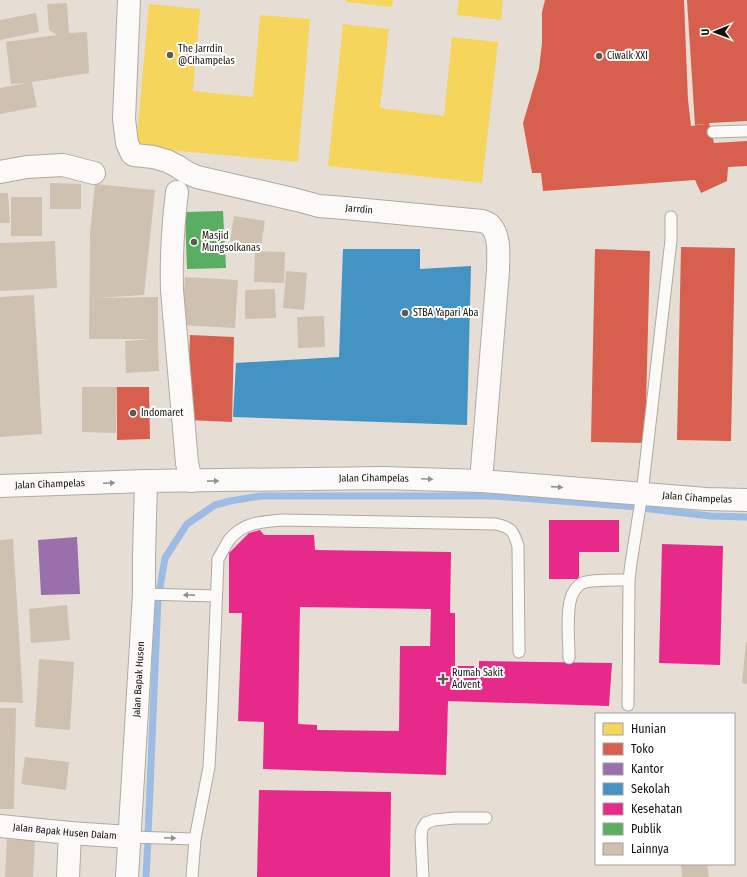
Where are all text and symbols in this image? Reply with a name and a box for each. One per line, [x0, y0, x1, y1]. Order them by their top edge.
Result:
north arrow [695, 12, 735, 52]
text: U [699, 29, 712, 36]
place label: The Jarrdin @Cihampelas [178, 43, 235, 67]
marker: The Jarrdin @Cihampelas [165, 50, 175, 60]
place label: Ciwalk XXI [607, 50, 648, 62]
marker: Ciwalk XXI [594, 51, 604, 61]
street label: Jarrdin [345, 202, 373, 217]
place label: Masjid Mungsolkanas [202, 230, 260, 254]
marker: Masjid Mungsolkanas [189, 237, 199, 247]
place label: STBA Yapari Aba [413, 307, 478, 319]
marker: STBA Yapari Aba [400, 308, 410, 318]
place label: Indomaret [141, 407, 184, 419]
marker: Indomaret [128, 408, 138, 418]
street label: Jalan Cihampelas [339, 472, 409, 485]
one-way arrow [421, 476, 433, 483]
street label: Jalan Cihampelas [15, 477, 85, 491]
one-way arrow [207, 478, 220, 484]
one-way arrow [103, 479, 115, 486]
one-way arrow [551, 484, 563, 491]
street label: Jalan Cihampelas [662, 490, 732, 506]
one-way arrow [182, 592, 195, 598]
street label: Jalan Bapak Husen [131, 641, 147, 718]
place label: Rumah Sakit Advent [452, 667, 504, 691]
marker: Rumah Sakit Advent [437, 673, 449, 685]
legend [595, 713, 735, 865]
text: Hunian [631, 722, 666, 736]
text: Toko [631, 742, 654, 756]
text: Kantor [631, 762, 665, 776]
text: Sekolah [631, 782, 670, 796]
text: Kesehatan [631, 802, 682, 816]
street label: Jalan Bapak Husen Dalam [12, 821, 117, 842]
text: Publik [631, 822, 662, 836]
one-way arrow [164, 834, 176, 841]
text: Lainnya [631, 842, 669, 856]

